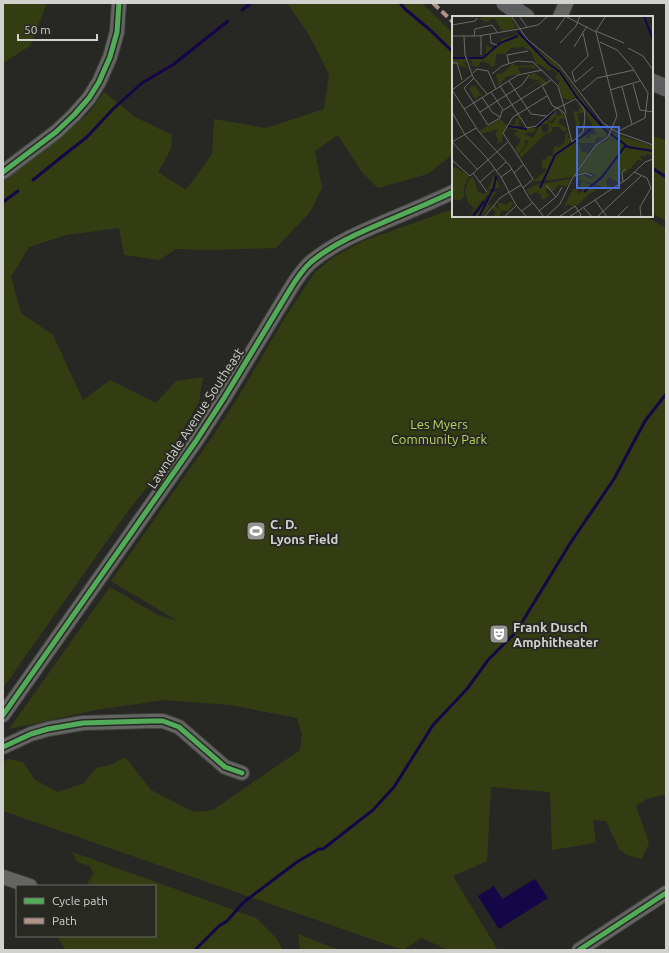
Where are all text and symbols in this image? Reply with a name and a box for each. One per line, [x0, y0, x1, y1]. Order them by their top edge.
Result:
scale bar [18, 16, 97, 42]
inset map [452, 16, 653, 217]
text: 50 m [24, 23, 51, 36]
street label: Lawndale Avenue Southeast [144, 345, 246, 491]
park label: Les Myers Community Park [391, 417, 488, 446]
place label: C. D. Lyons Field [270, 517, 338, 546]
sports icon: C. D. Lyons Field [245, 520, 267, 542]
place label: Frank Dusch Amphitheater [513, 620, 599, 649]
theatre icon: Frank Dusch Amphitheater [488, 623, 510, 645]
legend [16, 885, 156, 937]
text: Cycle path [52, 894, 108, 907]
text: Path [52, 914, 77, 927]

